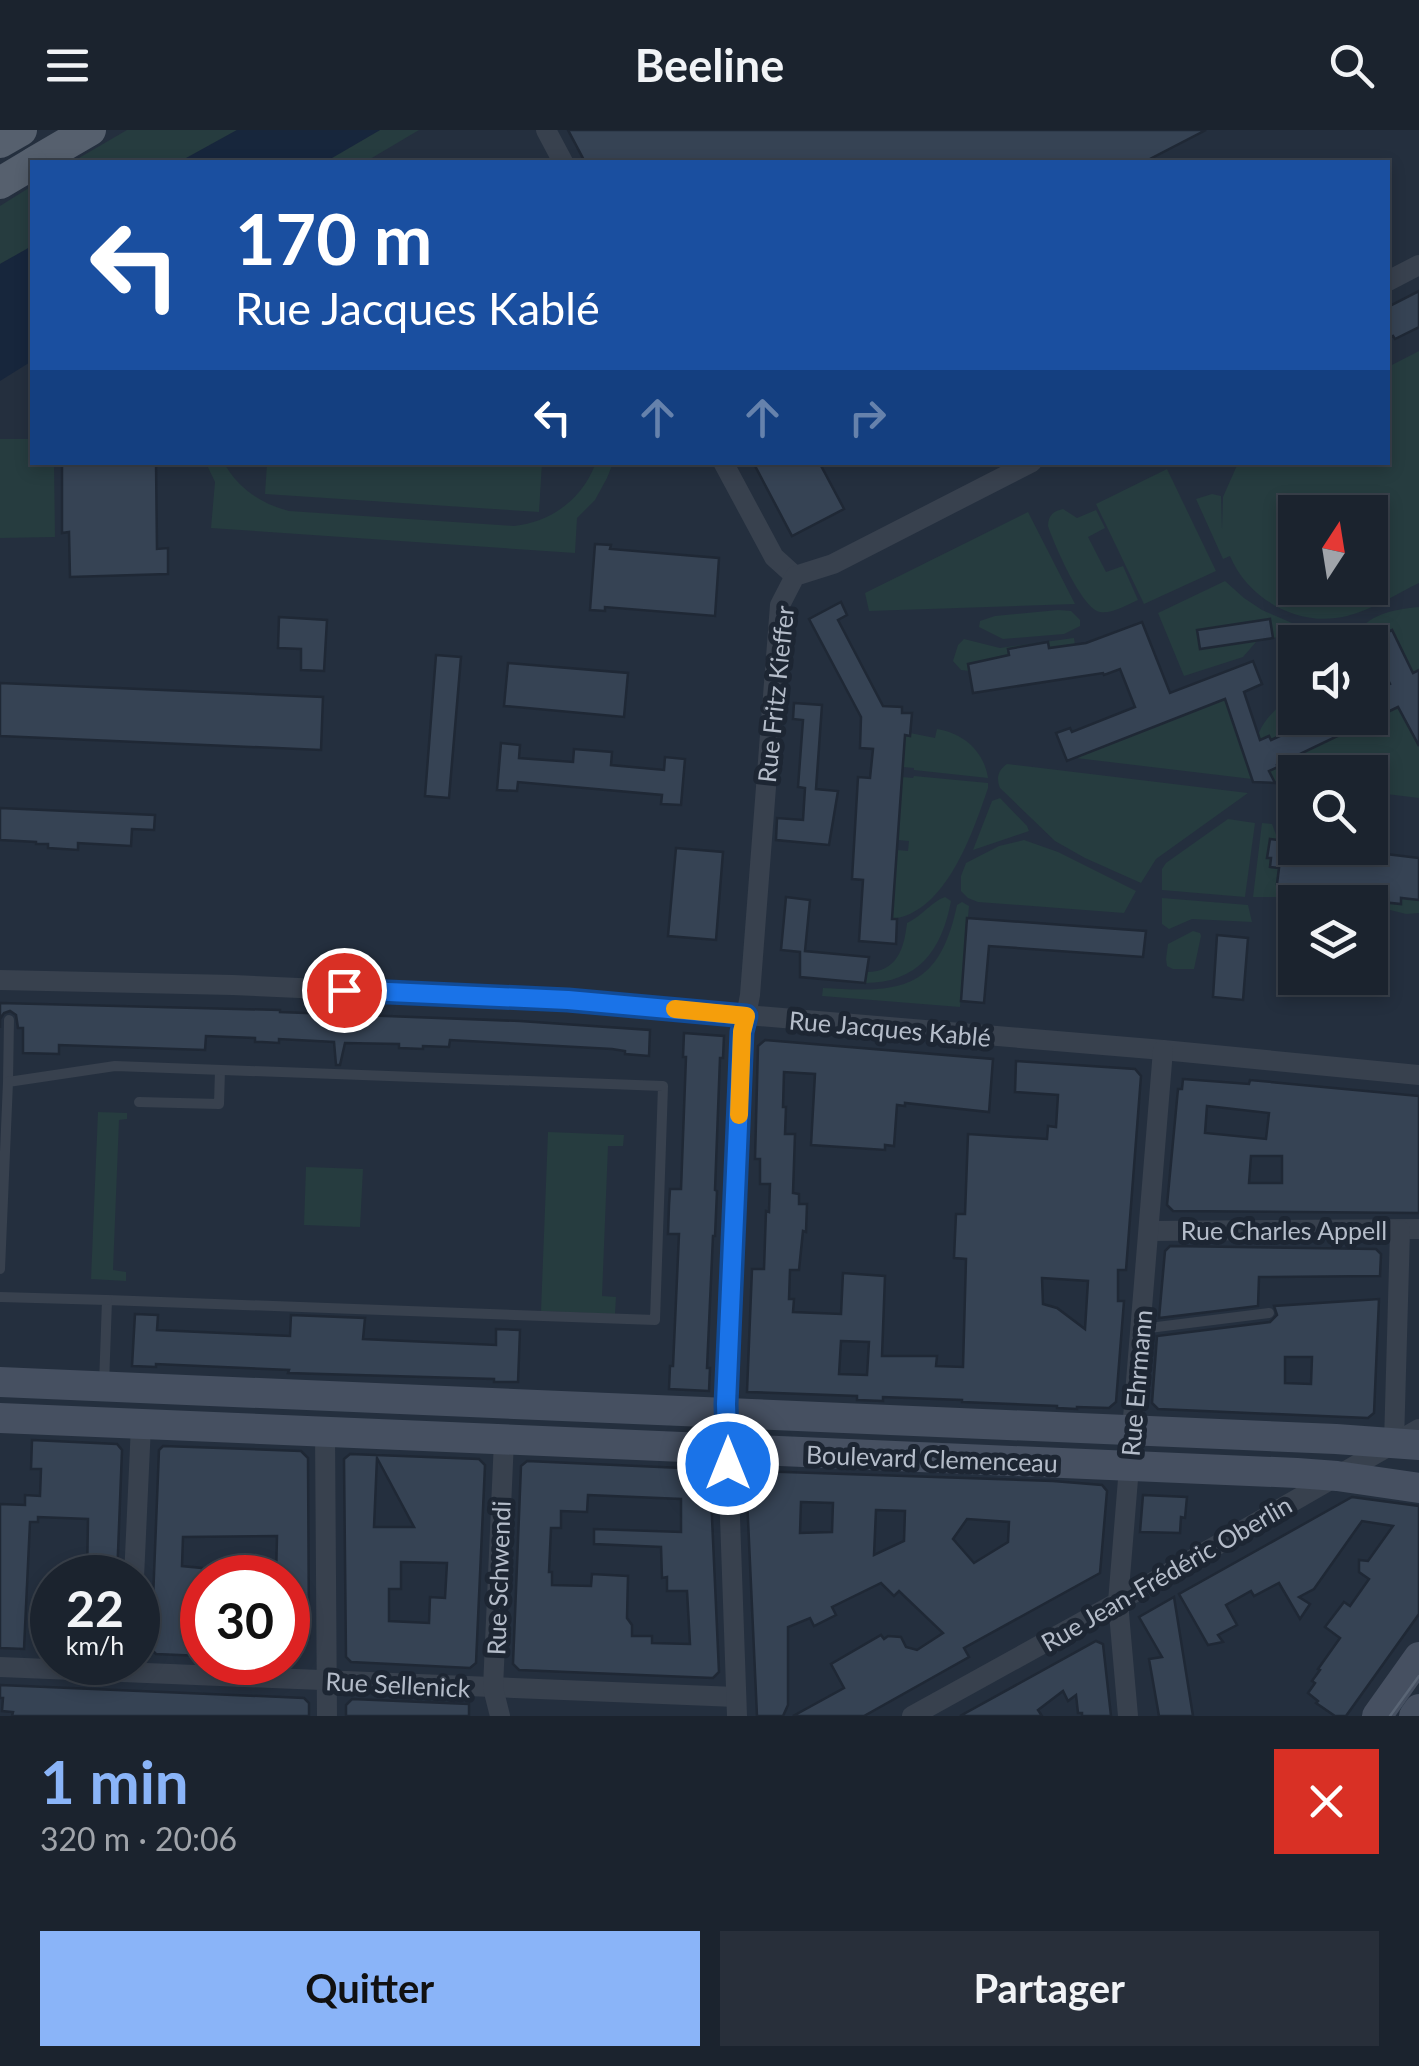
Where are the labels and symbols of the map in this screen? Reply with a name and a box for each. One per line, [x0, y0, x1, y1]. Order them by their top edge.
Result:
north arrow [1278, 495, 1388, 605]
street label: Rue Fritz Kieffer [751, 604, 799, 784]
pin [302, 948, 387, 1033]
street label: Rue Jacques Kablé [788, 1004, 992, 1052]
street label: Rue Charles Appell [1181, 1215, 1387, 1245]
street label: Rue Ehrmann [1115, 1308, 1157, 1458]
position arrow [676, 1412, 780, 1516]
street label: Boulevard Clemenceau [806, 1439, 1058, 1477]
street label: Rue Jean-Frédéric Oberlin [1035, 1489, 1297, 1657]
street label: Rue Schwendi [480, 1500, 516, 1656]
speed limit sign: 30 [180, 1555, 310, 1685]
street label: Rue Sellenick [325, 1665, 471, 1703]

